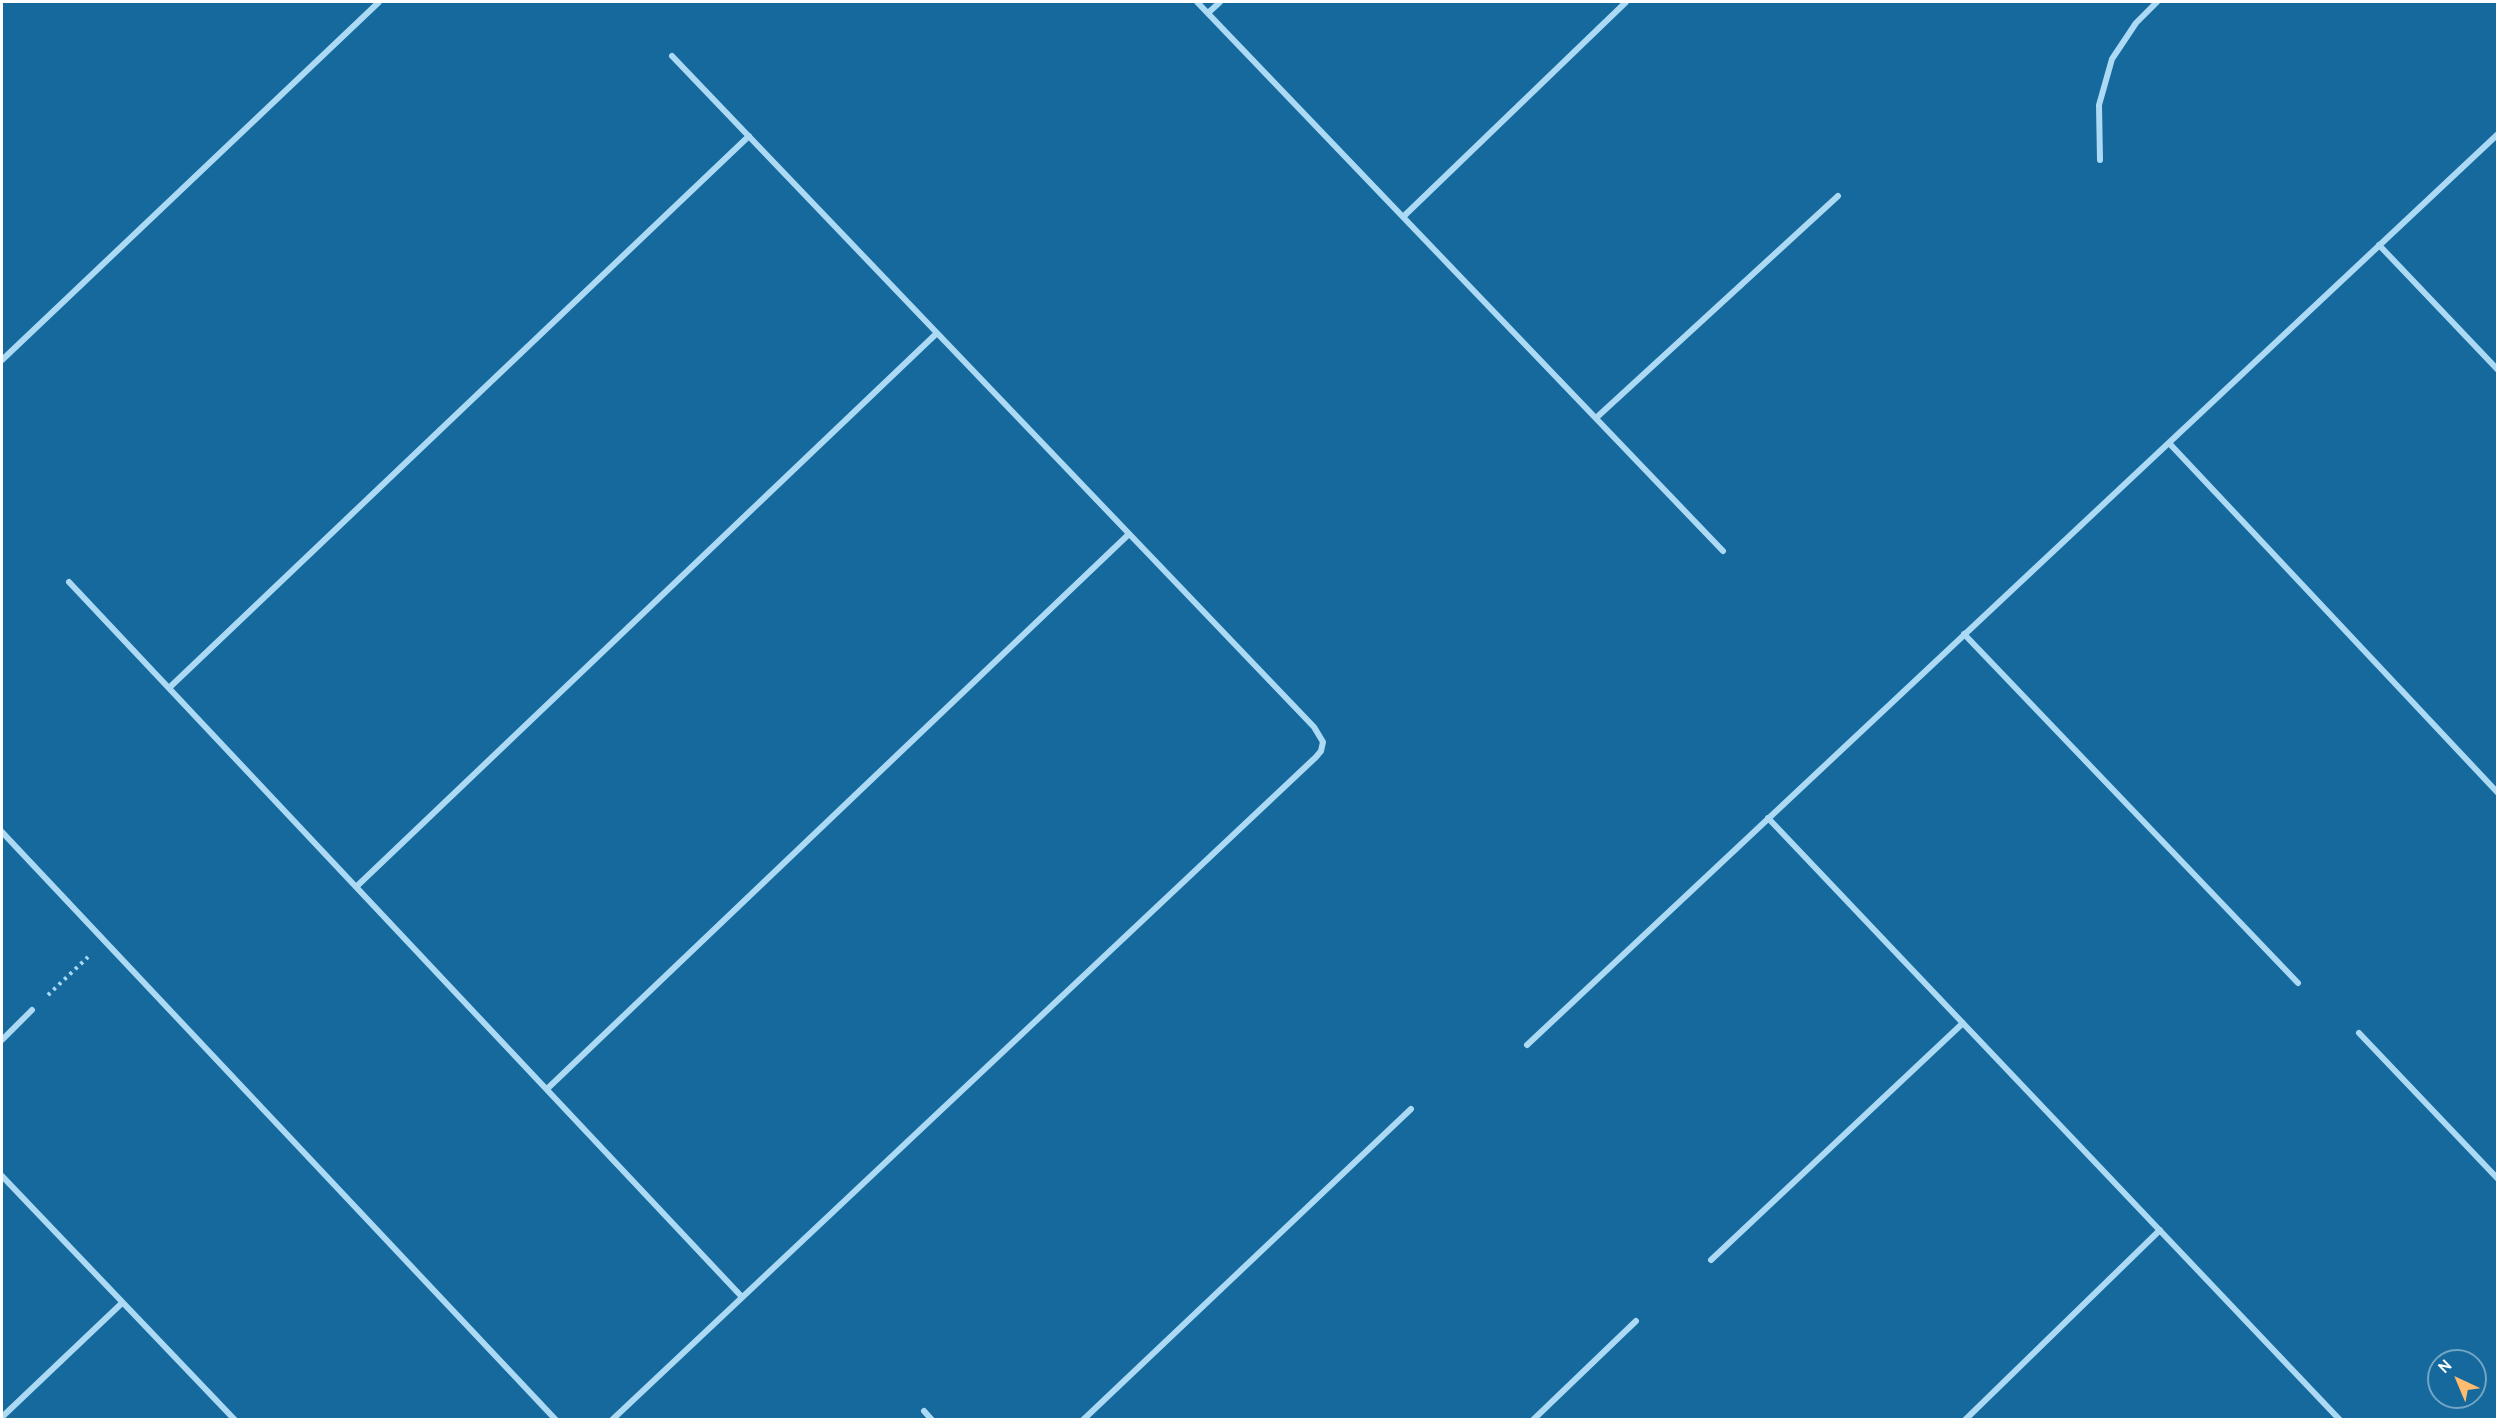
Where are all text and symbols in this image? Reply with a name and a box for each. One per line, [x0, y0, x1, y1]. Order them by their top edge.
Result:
north arrow [2427, 1349, 2487, 1409]
text: N [2435, 1356, 2457, 1379]

